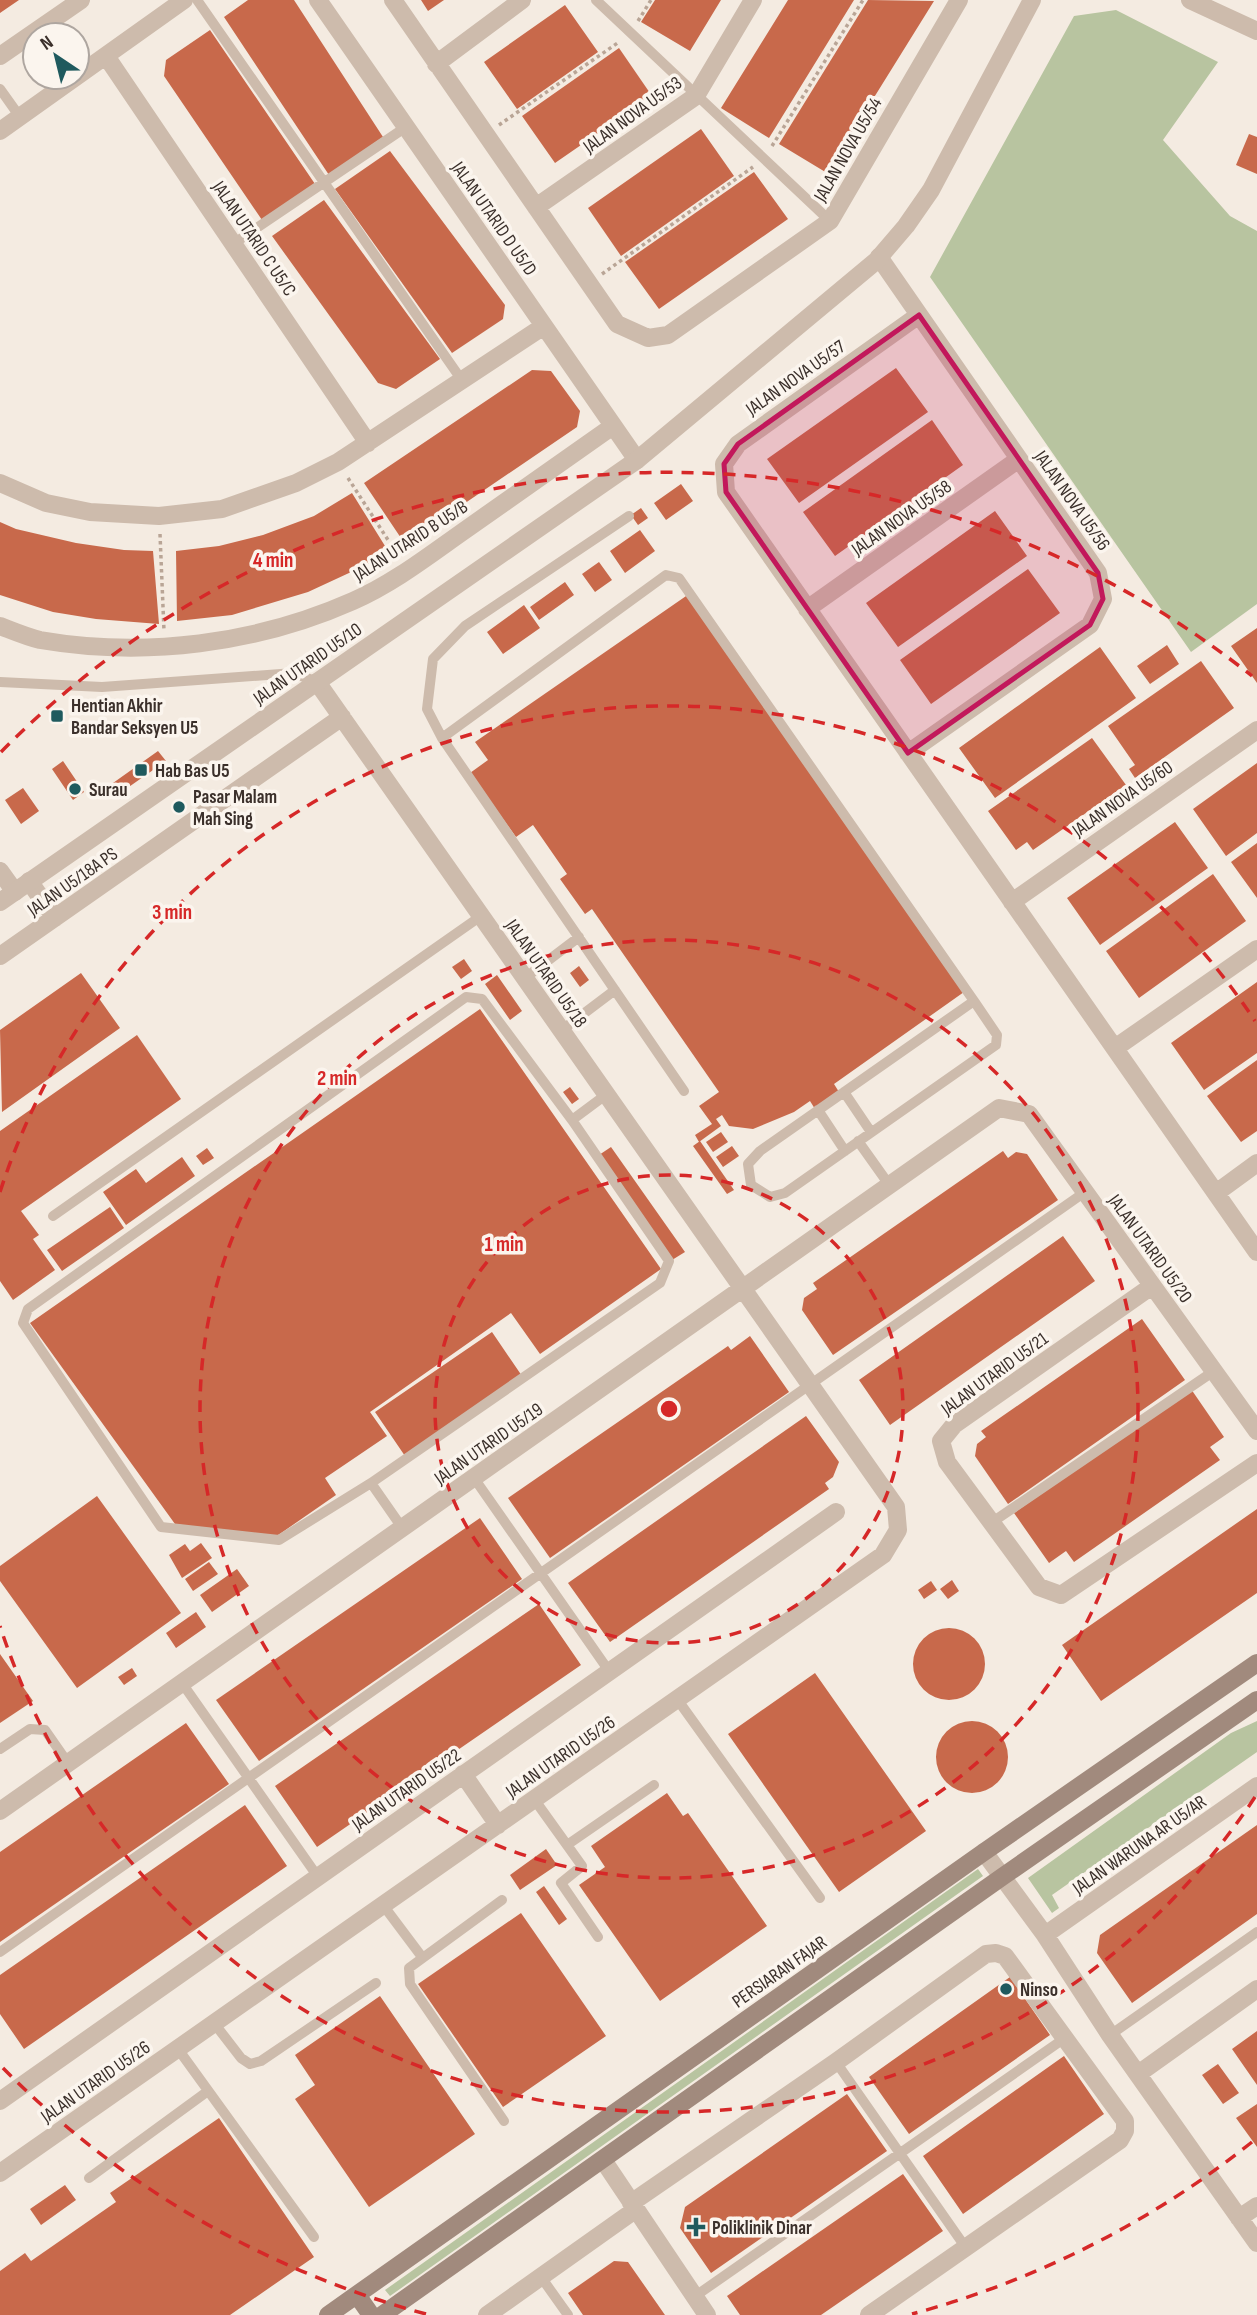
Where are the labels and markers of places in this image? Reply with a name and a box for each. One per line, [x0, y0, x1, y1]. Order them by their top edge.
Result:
place label: Hentian Akhir Bandar Seksyen U5 [71, 695, 198, 740]
marker: Hentian Akhir Bandar Seksyen U5 [49, 708, 65, 724]
place label: Hab Bas U5 [155, 760, 230, 783]
marker: Hab Bas U5 [133, 762, 149, 778]
place label: Surau [89, 779, 128, 802]
marker: Surau [67, 781, 83, 797]
place label: Pasar Malam Mah Sing [193, 786, 277, 831]
marker: Pasar Malam Mah Sing [171, 799, 187, 815]
centre of rings [657, 1397, 681, 1421]
place label: Ninso [1020, 1979, 1058, 2002]
marker: Ninso [998, 1981, 1014, 1997]
marker: Poliklinik Dinar [686, 2217, 706, 2237]
place label: Poliklinik Dinar [712, 2217, 812, 2240]

